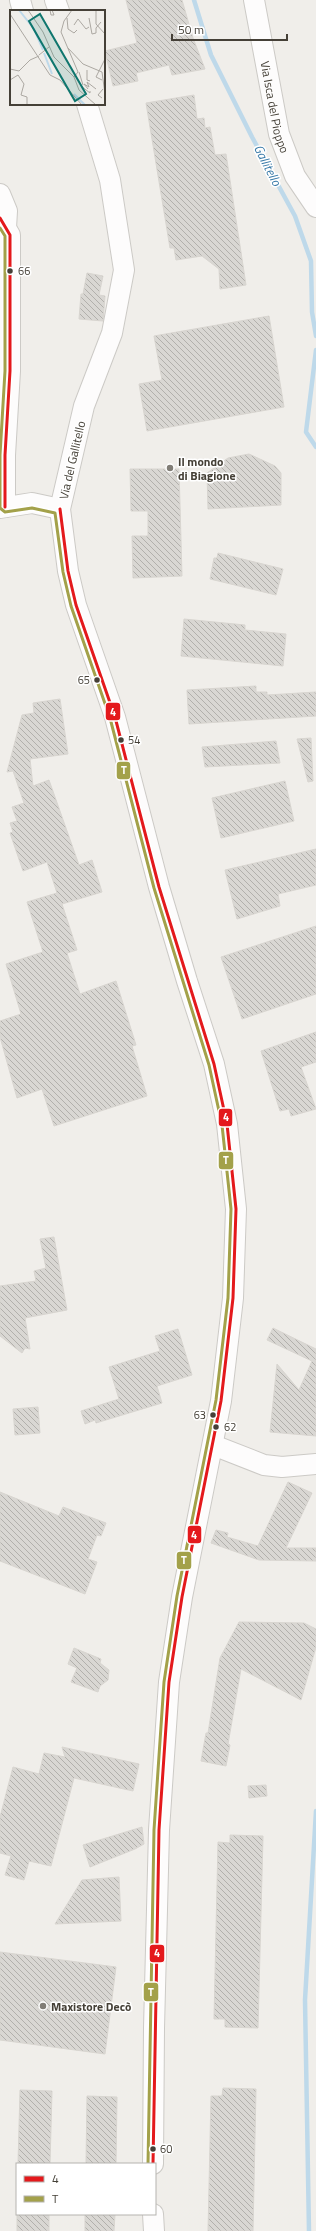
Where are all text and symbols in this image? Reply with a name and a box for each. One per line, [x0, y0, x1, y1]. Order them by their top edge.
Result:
inset map [10, 10, 105, 105]
scale bar [172, 16, 287, 42]
text: 50 m [178, 20, 204, 39]
street label: Via Isca del Pioppo [256, 59, 295, 156]
water label: Gallitello [249, 141, 287, 190]
place label: 66 [18, 263, 30, 279]
marker: 66 [5, 266, 15, 276]
street label: Via del Gallitello [54, 419, 90, 501]
place label: Il mondo di Biagione [178, 452, 236, 485]
marker: Il mondo di Biagione [165, 463, 175, 473]
place label: 65 [78, 672, 90, 688]
marker: 65 [92, 675, 102, 685]
line badge: 4 [105, 702, 121, 721]
text: 4 [110, 704, 116, 720]
place label: 54 [128, 732, 140, 748]
marker: 54 [116, 735, 126, 745]
line badge: T [116, 761, 131, 780]
text: T [121, 762, 127, 778]
line badge: 4 [218, 1108, 233, 1127]
text: 4 [223, 1109, 229, 1125]
line badge: T [218, 1151, 234, 1170]
text: T [223, 1152, 229, 1168]
place label: 63 [194, 1407, 206, 1423]
marker: 63 [208, 1410, 218, 1420]
place label: 62 [224, 1419, 236, 1435]
marker: 62 [211, 1422, 221, 1432]
line badge: 4 [187, 1525, 202, 1544]
text: 4 [191, 1527, 197, 1543]
line badge: T [176, 1551, 192, 1570]
text: T [181, 1552, 187, 1568]
line badge: 4 [149, 1944, 165, 1963]
text: 4 [154, 1945, 160, 1961]
line badge: T [143, 1982, 159, 2002]
text: T [148, 1984, 154, 2000]
place label: Maxistore Decò [51, 1997, 131, 2016]
marker: Maxistore Decò [38, 2001, 48, 2011]
place label: 60 [160, 2141, 172, 2157]
marker: 60 [148, 2144, 158, 2154]
legend [16, 2163, 156, 2215]
text: 4 [52, 2169, 59, 2188]
text: T [52, 2189, 59, 2208]

